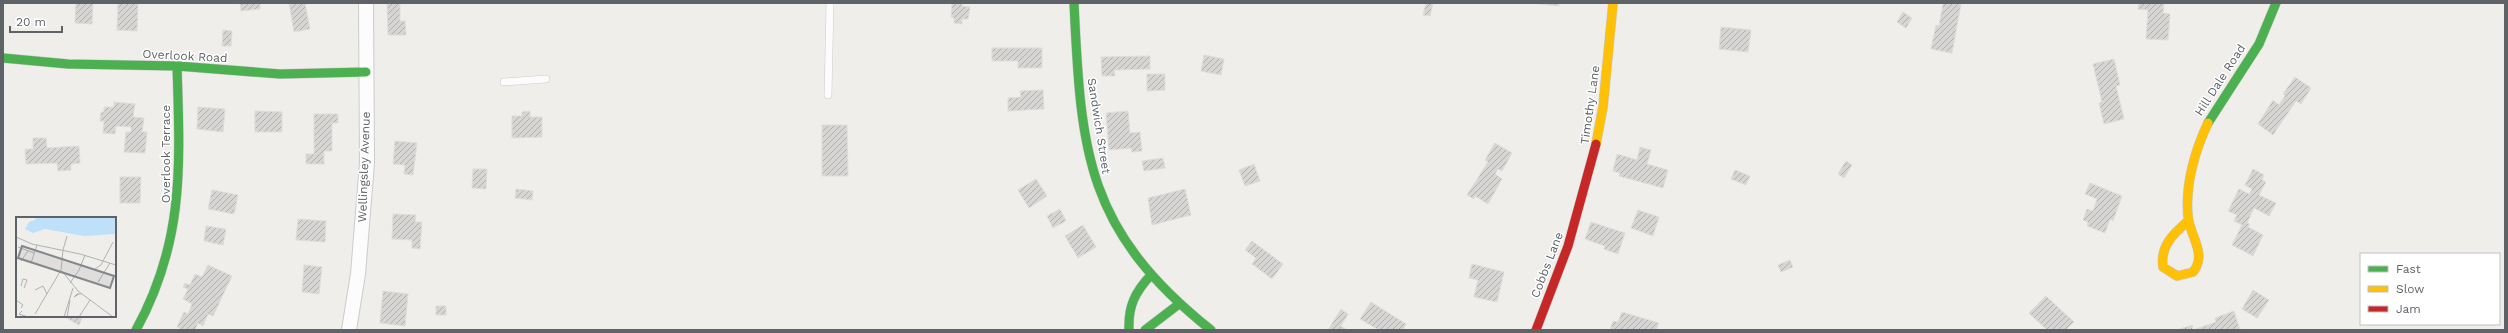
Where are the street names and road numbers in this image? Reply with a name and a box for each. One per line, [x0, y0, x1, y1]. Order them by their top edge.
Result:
street label: Hill Dale Road [2192, 42, 2248, 118]
street label: Overlook Road [142, 47, 228, 65]
street label: Timothy Lane [1578, 65, 1602, 145]
street label: Sandwich Street [1085, 77, 1113, 175]
street label: Overlook Terrace [159, 105, 173, 203]
street label: Wellingsley Avenue [355, 111, 373, 223]
street label: Cobbs Lane [1528, 230, 1566, 300]

